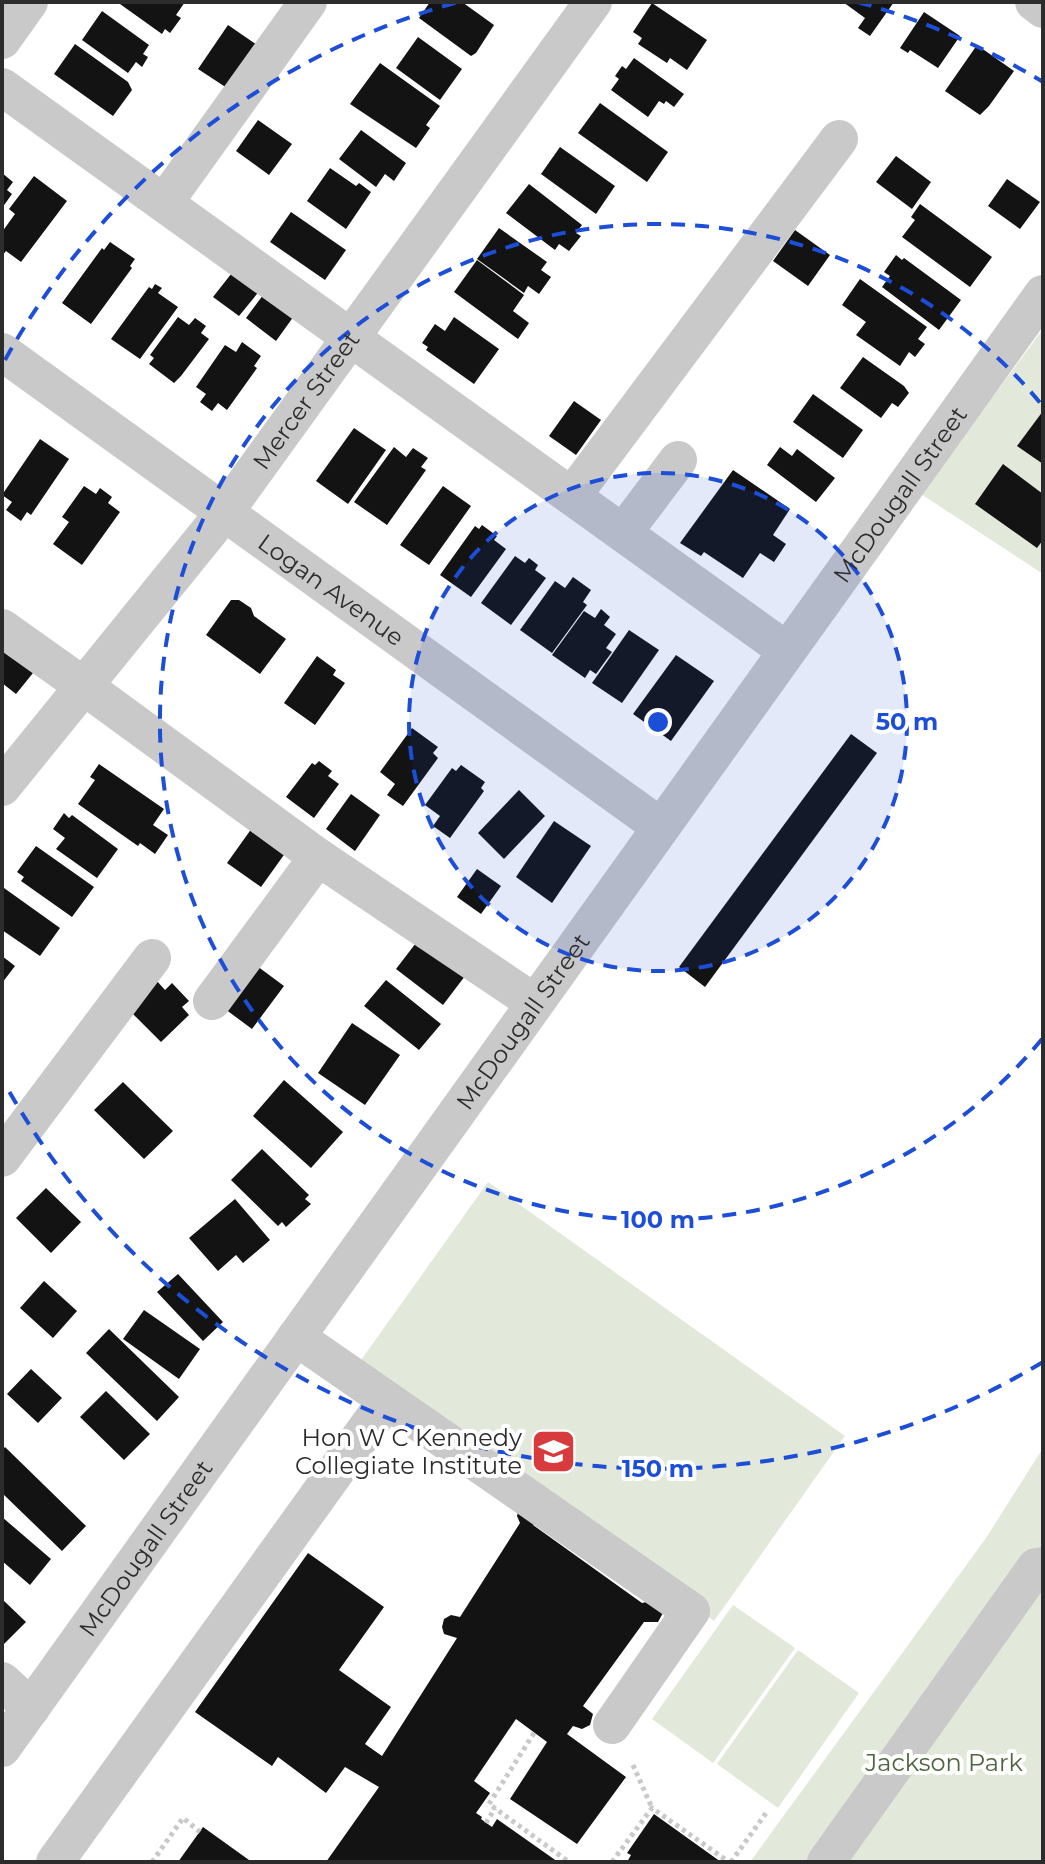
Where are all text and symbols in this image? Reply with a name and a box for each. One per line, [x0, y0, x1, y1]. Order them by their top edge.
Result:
street label: Mercer Street [246, 325, 365, 475]
street label: McDougall Street [827, 400, 973, 588]
street label: Logan Avenue [253, 527, 410, 652]
text: 50 m [876, 707, 938, 736]
centre of rings [644, 708, 672, 736]
street label: McDougall Street [450, 927, 595, 1115]
text: 100 m [621, 1205, 695, 1234]
place label: Hon W C Kennedy Collegiate Institute [295, 1423, 522, 1480]
school or university icon: Hon W C Kennedy Collegiate Institute [529, 1427, 577, 1475]
street label: McDougall Street [72, 1454, 218, 1642]
text: 150 m [622, 1454, 694, 1483]
park label: Jackson Park [864, 1748, 1023, 1777]

